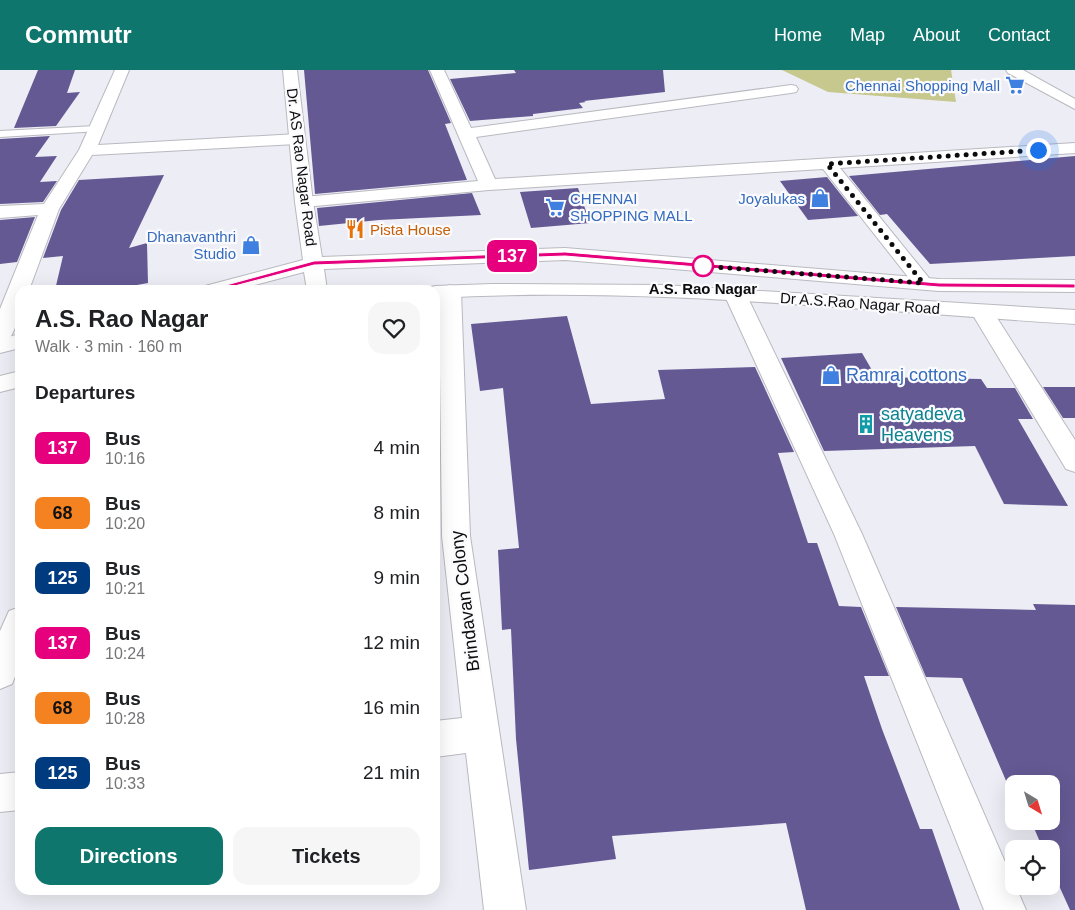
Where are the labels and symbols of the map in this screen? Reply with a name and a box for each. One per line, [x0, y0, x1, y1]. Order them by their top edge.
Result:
supermarket icon: Chennai Shopping Mall [1004, 74, 1026, 96]
place label: Chennai Shopping Mall [845, 77, 1000, 94]
street label: Dr. AS Rao Nagar Road [284, 87, 320, 247]
your location [1026, 138, 1051, 163]
shop icon: Joyalukas [809, 187, 831, 209]
place label: CHENNAI SHOPPING MALL [570, 190, 693, 224]
place label: Joyalukas [738, 190, 805, 207]
supermarket icon: CHENNAI SHOPPING MALL [544, 196, 566, 218]
restaurant icon: Pista House [344, 218, 366, 240]
place label: Pista House [370, 221, 451, 238]
place label: Dhanavanthri Studio [147, 228, 236, 262]
shop icon: Dhanavanthri Studio [240, 234, 262, 256]
line badge: 137 [483, 240, 541, 272]
marker: A.S. Rao Nagar [692, 255, 714, 277]
place label: A.S. Rao Nagar [649, 280, 757, 297]
street label: Dr A.S.Rao Nagar Road [780, 289, 940, 317]
shop icon: Ramraj cottons [820, 364, 842, 386]
place label: Ramraj cottons [846, 365, 967, 385]
place label: satyadeva Heavens [881, 404, 964, 445]
building icon: satyadeva Heavens [855, 413, 877, 435]
street label: Brindavan Colony [446, 529, 484, 673]
north arrow [1005, 775, 1060, 830]

